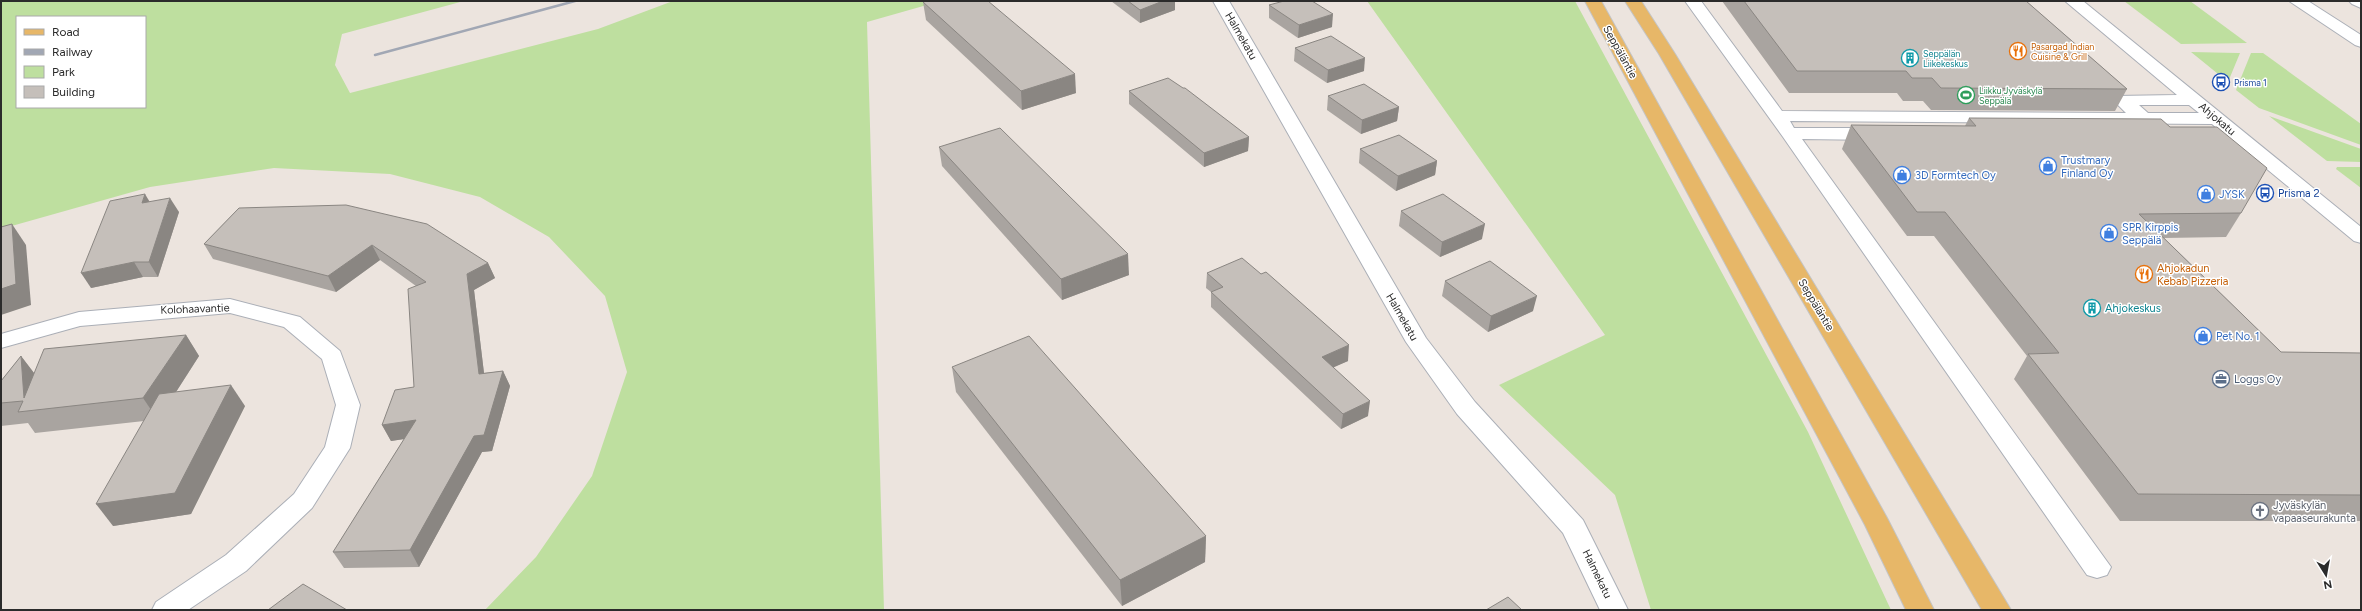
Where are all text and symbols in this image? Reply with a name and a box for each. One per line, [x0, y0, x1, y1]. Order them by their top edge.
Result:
street label: Halmekatu [1222, 10, 1260, 62]
legend [16, 16, 146, 108]
street label: Seppäläntie [1600, 23, 1640, 81]
text: Road [52, 25, 80, 39]
restaurant icon: Pasargad Indian Cuisine & Grill [2008, 41, 2028, 61]
place label: Pasargad Indian Cuisine & Grill [2031, 41, 2094, 62]
text: Railway [52, 45, 93, 59]
building icon: Seppälän Liikekeskus [1900, 48, 1920, 68]
place label: Seppälän Liikekeskus [1923, 48, 1968, 69]
text: Park [52, 65, 75, 79]
bus stop icon: Prisma 1 [2211, 72, 2231, 92]
place label: Prisma 1 [2234, 77, 2267, 88]
text: Building [52, 85, 95, 99]
sports icon: Liikku Jyväskylä Seppälä [1956, 85, 1976, 105]
place label: Liikku Jyväskylä Seppälä [1979, 85, 2043, 106]
street label: Ahjokatu [2196, 100, 2238, 138]
place label: Trustmary Finland Oy [2061, 154, 2114, 180]
shop icon: Trustmary Finland Oy [2038, 156, 2058, 176]
shop icon: 3D Formtech Oy [1892, 165, 1912, 185]
place label: 3D Formtech Oy [1915, 169, 1996, 182]
bus stop icon: Prisma 2 [2255, 183, 2275, 203]
shop icon: JYSK [2196, 184, 2216, 204]
place label: Prisma 2 [2278, 187, 2320, 200]
place label: JYSK [2219, 188, 2245, 201]
place label: SPR Kirppis Seppälä [2122, 221, 2178, 247]
shop icon: SPR Kirppis Seppälä [2099, 223, 2119, 243]
place label: Ahjokadun Kebab Pizzeria [2157, 262, 2228, 288]
restaurant icon: Ahjokadun Kebab Pizzeria [2134, 264, 2154, 284]
street label: Seppäläntie [1795, 277, 1837, 333]
street label: Halmekatu [1383, 291, 1421, 343]
building icon: Ahjokeskus [2082, 298, 2102, 318]
street label: Kolohaavantie [160, 301, 230, 317]
place label: Ahjokeskus [2105, 302, 2161, 315]
shop icon: Pet No. 1 [2193, 326, 2213, 346]
place label: Pet No. 1 [2216, 330, 2260, 343]
office icon: Loggs Oy [2211, 369, 2231, 389]
place label: Loggs Oy [2234, 373, 2281, 386]
place label: Jyväskylän vapaaseurakunta [2273, 499, 2356, 525]
church icon: Jyväskylän vapaaseurakunta [2250, 501, 2270, 521]
street label: Halmekatu [1580, 547, 1614, 601]
north arrow [2306, 555, 2346, 595]
text: N [2322, 577, 2333, 592]

